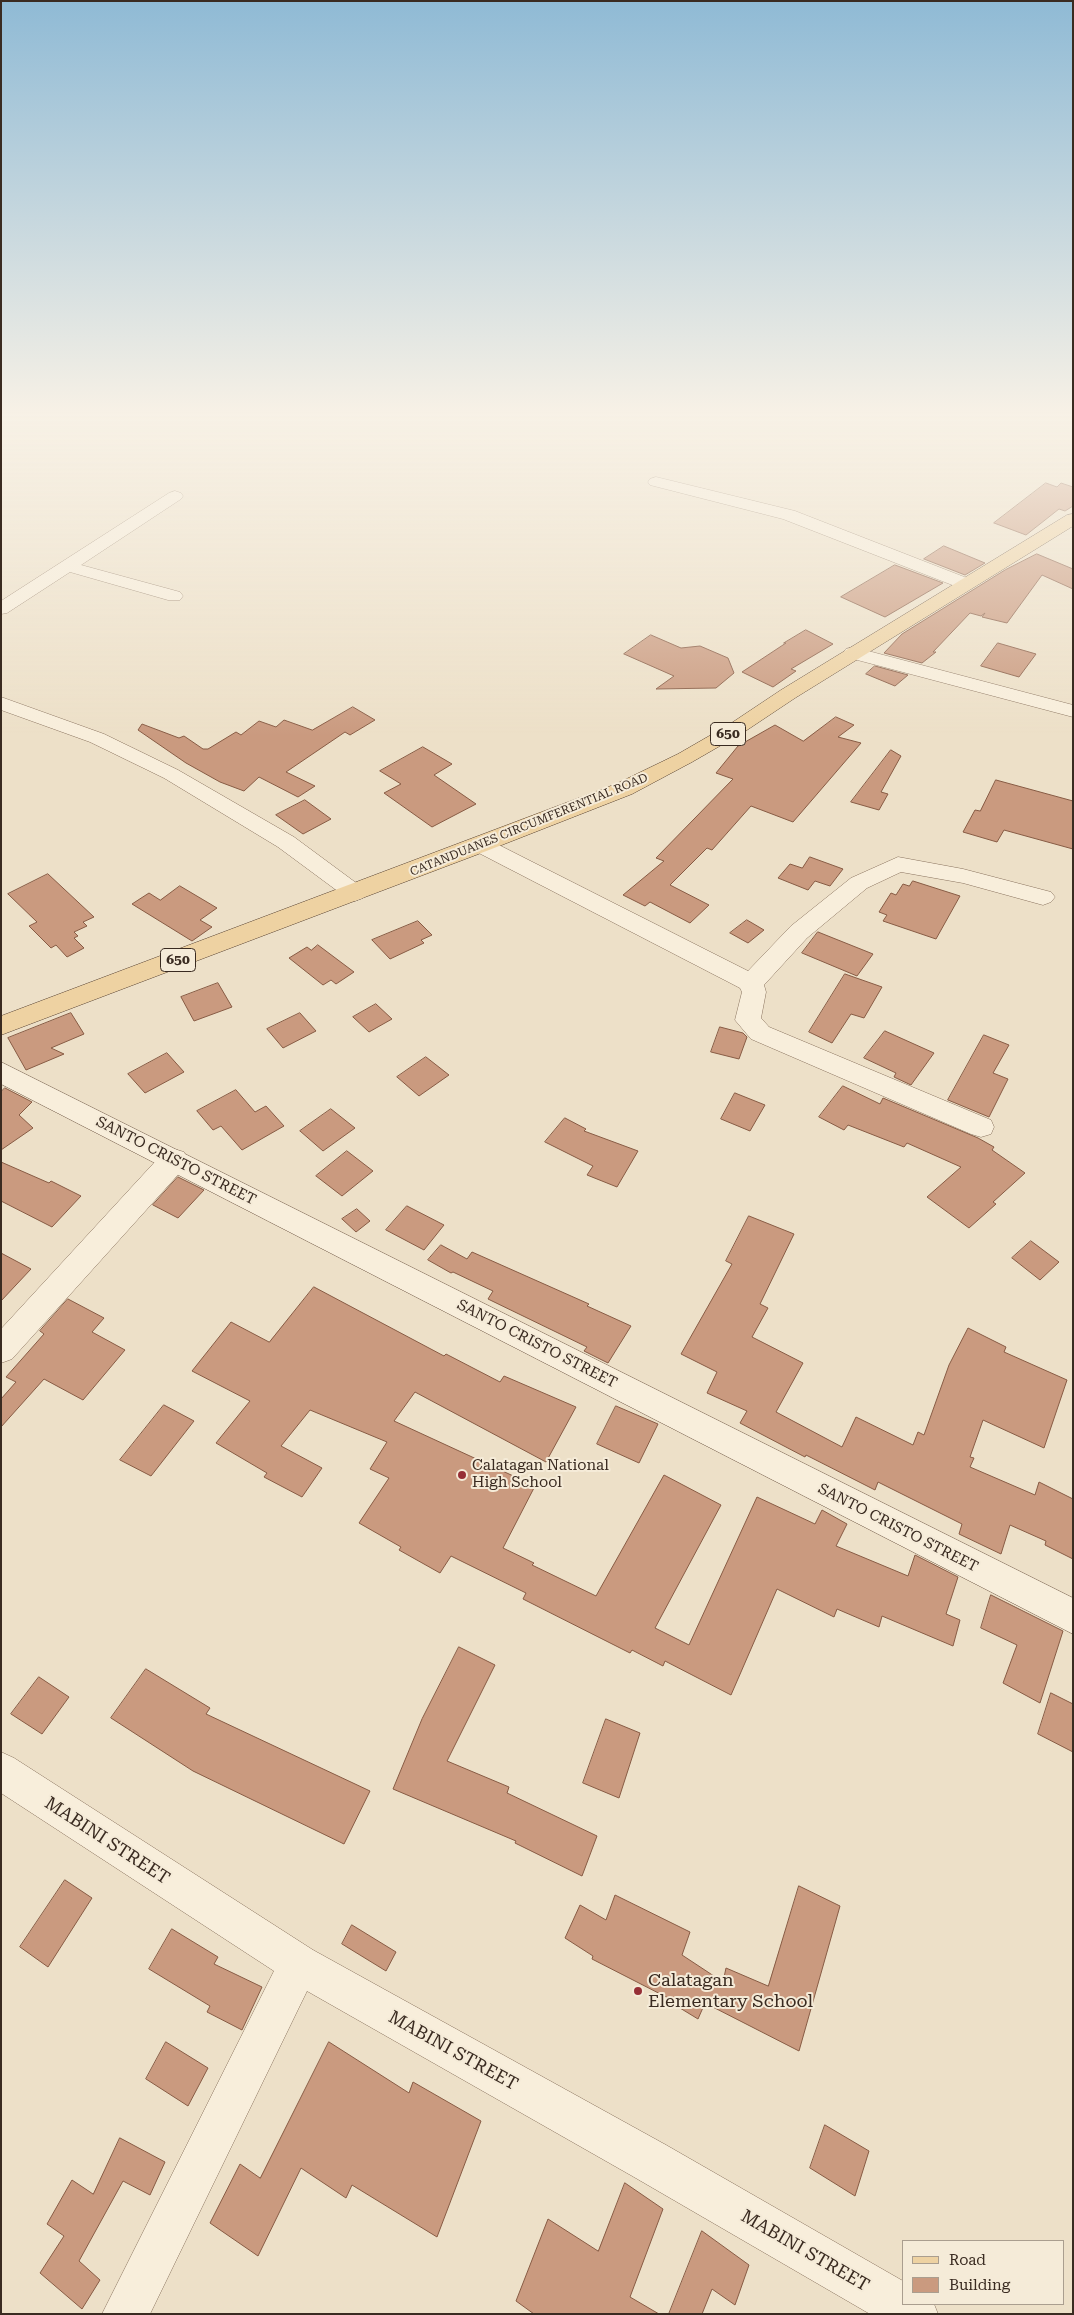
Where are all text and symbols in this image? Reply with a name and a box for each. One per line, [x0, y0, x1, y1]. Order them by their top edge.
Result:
road number: 650 [710, 722, 746, 746]
street label: CATANDUANES CIRCUMFERENTIAL ROAD [408, 771, 650, 879]
road number: 650 [160, 948, 196, 972]
street label: SANTO CRISTO STREET [93, 1113, 259, 1209]
street label: SANTO CRISTO STREET [454, 1296, 620, 1392]
place label: Calatagan National High School [472, 1457, 609, 1492]
marker: Calatagan National High School [456, 1469, 468, 1481]
street label: SANTO CRISTO STREET [815, 1480, 981, 1576]
street label: MABINI STREET [40, 1793, 174, 1889]
place label: Calatagan Elementary School [648, 1970, 813, 2012]
marker: Calatagan Elementary School [632, 1985, 644, 1997]
street label: MABINI STREET [385, 2006, 521, 2096]
street label: MABINI STREET [737, 2205, 873, 2297]
legend [902, 2240, 1064, 2305]
text: Road [949, 2251, 986, 2269]
text: Building [949, 2276, 1010, 2294]

